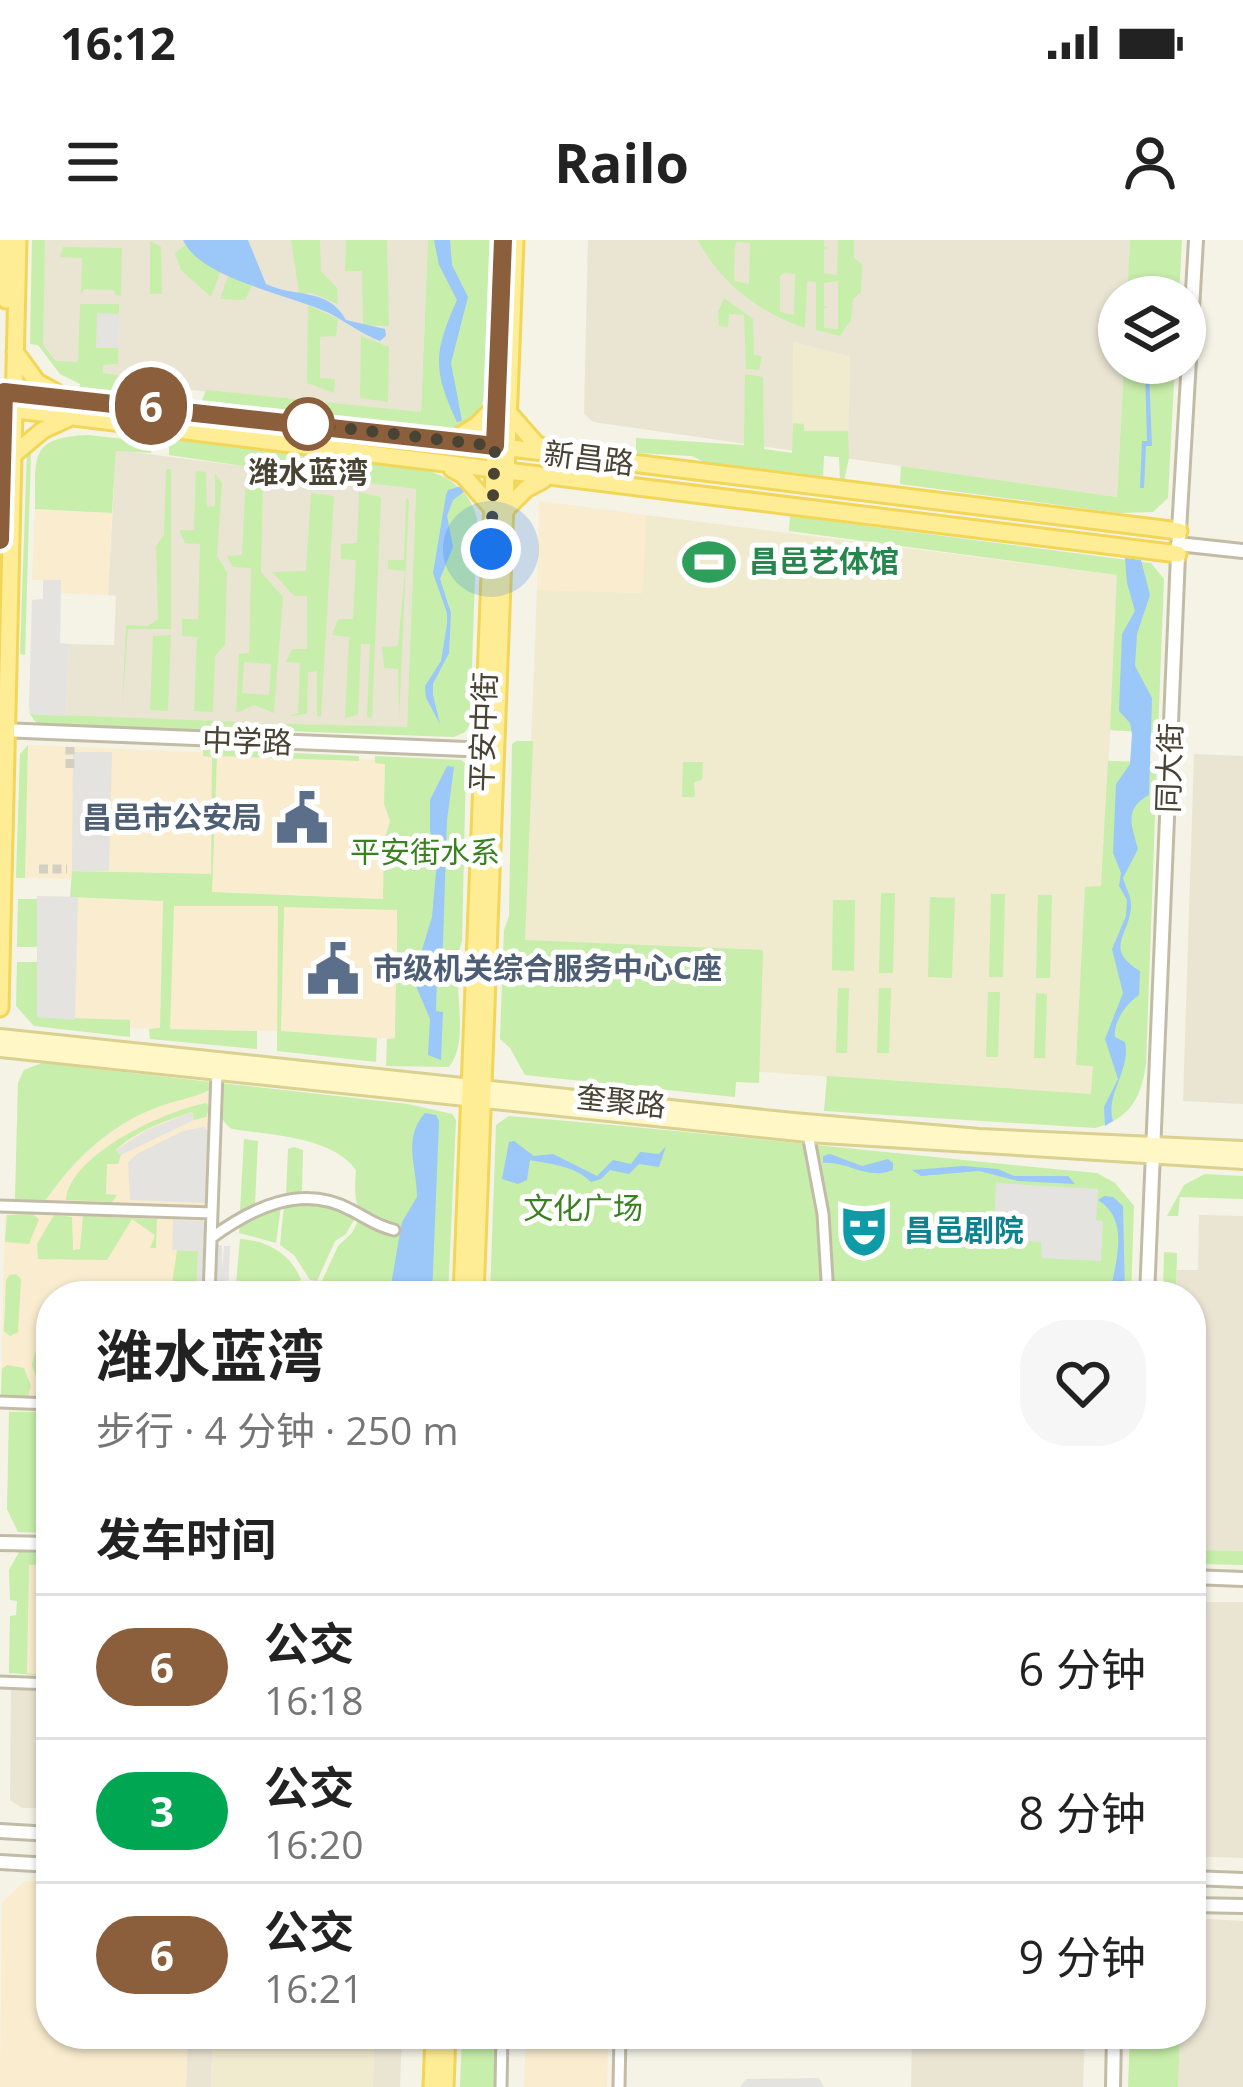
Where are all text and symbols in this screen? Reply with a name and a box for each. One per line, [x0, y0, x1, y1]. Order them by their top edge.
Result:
text: 16:12 [60, 12, 176, 73]
text: Railo [554, 125, 689, 199]
icon: menu [60, 129, 126, 195]
icon: person [1117, 129, 1183, 195]
map controls [1098, 276, 1206, 384]
button: layers [1098, 276, 1206, 384]
line badge: 6 [112, 367, 190, 445]
text: 6 [139, 377, 163, 434]
marker: 潍水蓝湾 [283, 399, 333, 449]
street label: 新昌路 [542, 432, 636, 483]
place label: 潍水蓝湾 [248, 451, 368, 492]
your location [461, 519, 521, 579]
sports icon: 昌邑艺体馆 [680, 533, 738, 591]
place label: 昌邑艺体馆 [749, 540, 899, 581]
street label: 平安中街 [460, 671, 505, 793]
street label: 中学路 [201, 718, 293, 763]
street label: 同大街 [1146, 722, 1191, 814]
public building icon: 昌邑市公安局 [273, 789, 331, 847]
place label: 昌邑市公安局 [82, 796, 262, 837]
park label: 平安街水系 [350, 831, 500, 872]
public building icon: 市级机关综合服务中心C座 [304, 940, 362, 998]
place label: 市级机关综合服务中心C座 [373, 947, 722, 988]
street label: 奎聚路 [574, 1075, 668, 1126]
park label: 文化广场 [523, 1187, 643, 1228]
theatre icon: 昌邑剧院 [835, 1202, 893, 1260]
place label: 昌邑剧院 [904, 1209, 1024, 1250]
text: 潍水蓝湾 [96, 1316, 324, 1394]
button: heart [1020, 1320, 1146, 1446]
text: 步行 · 4 分钟 · 250 m [96, 1403, 459, 1456]
text: 发车时间 [96, 1508, 276, 1569]
text: 公交 [264, 1612, 354, 1673]
text: 6 [150, 1638, 174, 1695]
text: 6 分钟 [1019, 1638, 1146, 1699]
text: 16:18 [264, 1673, 363, 1726]
text: 公交 [264, 1756, 354, 1817]
text: 3 [150, 1782, 174, 1839]
text: 8 分钟 [1019, 1782, 1146, 1843]
text: 16:20 [264, 1817, 363, 1870]
text: 公交 [264, 1900, 354, 1961]
text: 6 [150, 1926, 174, 1983]
text: 9 分钟 [1019, 1926, 1146, 1987]
text: 16:21 [264, 1961, 363, 2014]

